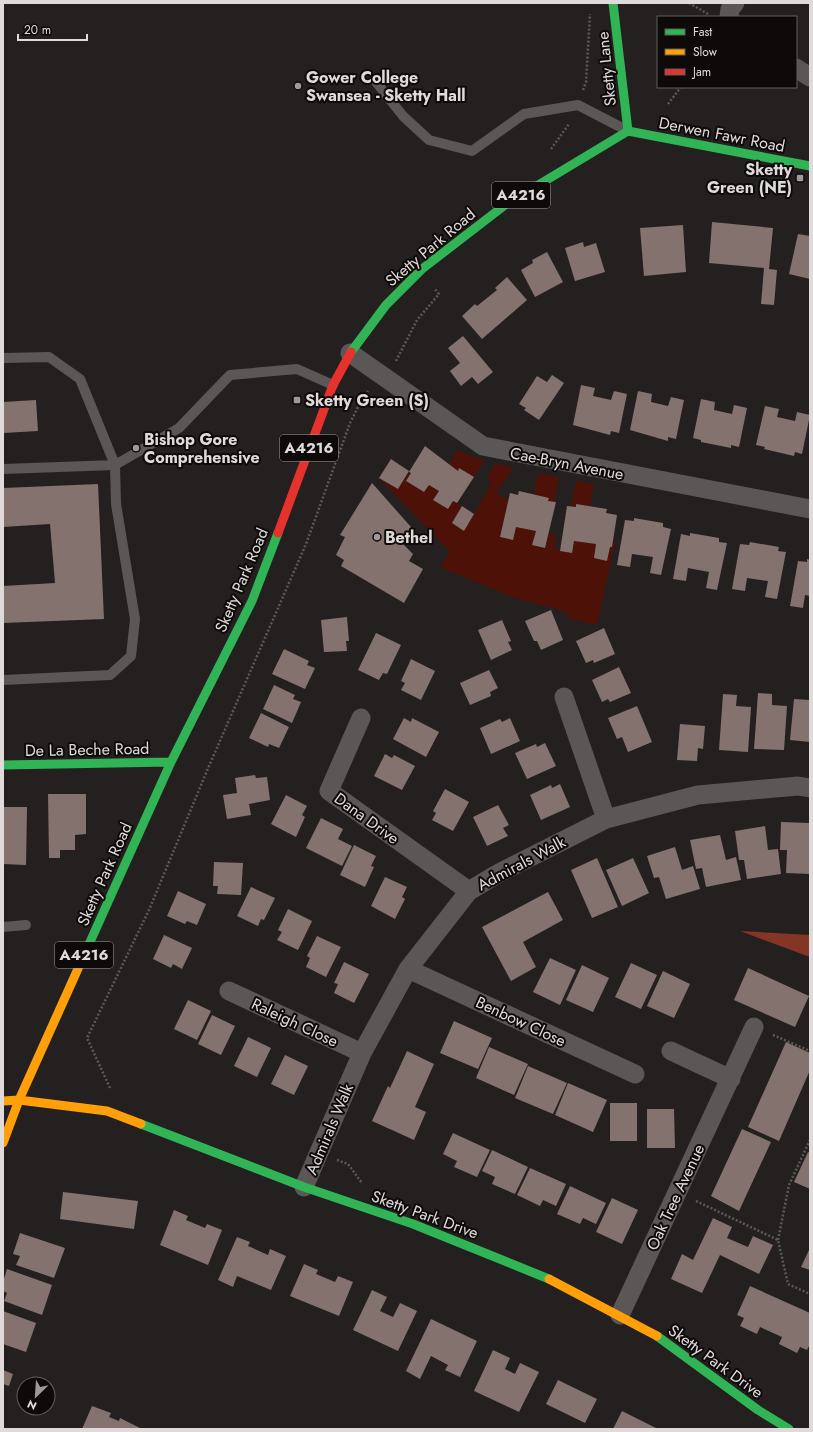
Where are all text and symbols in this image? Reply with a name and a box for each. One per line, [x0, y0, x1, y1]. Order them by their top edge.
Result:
scale bar [18, 16, 87, 42]
legend [657, 16, 797, 88]
text: 20 m [24, 21, 51, 39]
text: Fast [693, 23, 712, 41]
street label: Sketty Lane [591, 31, 622, 107]
text: Slow [693, 43, 718, 61]
text: Jam [691, 63, 711, 81]
place label: Gower College Swansea - Sketty Hall [306, 66, 466, 107]
marker: Gower College Swansea - Sketty Hall [293, 81, 303, 91]
street label: Derwen Fawr Road [657, 111, 787, 158]
place label: Sketty Green (NE) [707, 158, 793, 199]
marker: Sketty Green (NE) [795, 173, 805, 183]
road number: A4216 [492, 182, 550, 208]
street label: Sketty Park Road [380, 203, 480, 292]
place label: Sketty Green (S) [305, 389, 429, 412]
marker: Sketty Green (S) [292, 395, 302, 405]
place label: Bishop Gore Comprehensive [144, 428, 260, 469]
road number: A4216 [280, 435, 338, 461]
street label: Cae-Bryn Avenue [508, 441, 626, 486]
marker: Bishop Gore Comprehensive [131, 443, 141, 453]
street label: Sketty Park Road [209, 525, 274, 636]
place label: Bethel [385, 526, 432, 549]
marker: Bethel [372, 532, 382, 542]
street label: De La Beche Road [25, 737, 149, 762]
street label: Dana Drive [330, 787, 404, 850]
street label: Sketty Park Road [71, 819, 138, 930]
street label: Admirals Walk [473, 830, 570, 896]
road number: A4216 [55, 942, 113, 968]
street label: Benbow Close [472, 991, 570, 1052]
street label: Raleigh Close [248, 992, 342, 1053]
street label: Admirals Walk [300, 1079, 359, 1178]
street label: Oak Tree Avenue [641, 1140, 710, 1254]
street label: Sketty Park Drive [368, 1184, 481, 1244]
street label: Sketty Park Drive [664, 1319, 768, 1404]
north arrow [16, 1376, 56, 1416]
text: N [24, 1396, 39, 1414]

